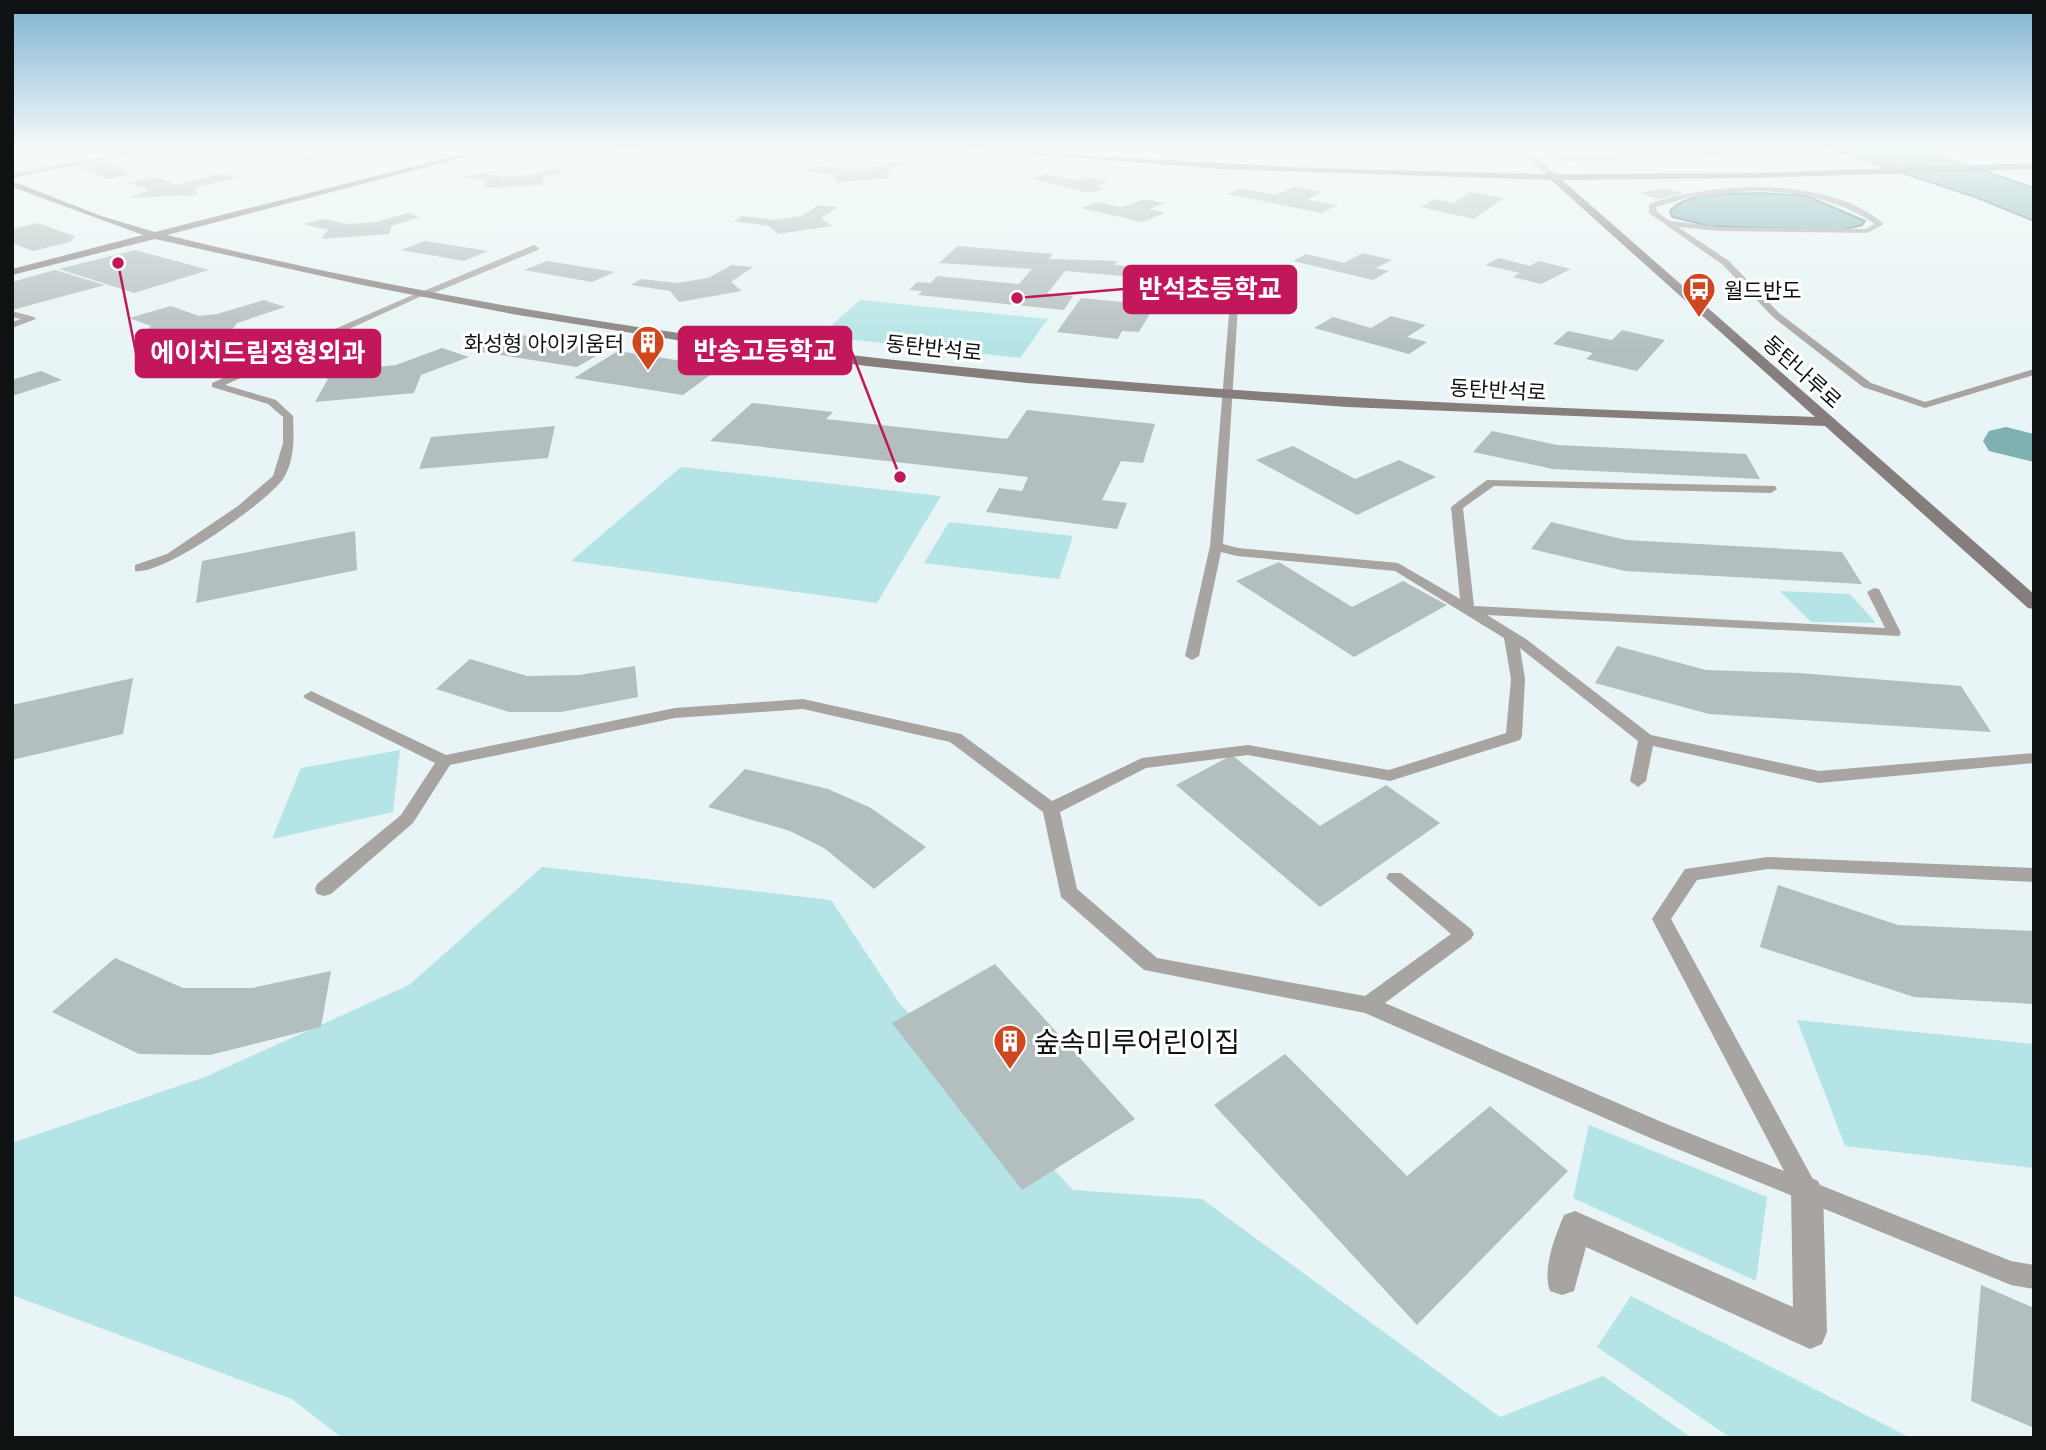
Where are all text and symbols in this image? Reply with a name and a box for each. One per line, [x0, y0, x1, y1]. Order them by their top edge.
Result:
callout: 반석초등학교 [1124, 266, 1296, 313]
bus stop icon: 월드반도 [1680, 270, 1718, 319]
text: 반석초등학교 [1138, 272, 1282, 304]
place label: 월드반도 [1724, 277, 1801, 302]
building icon: 화성형 아이키움터 [629, 323, 667, 372]
callout: 반송고등학교 [679, 327, 851, 374]
street label: 동탄나루로 [1759, 329, 1847, 413]
callout: 에이치드림정형외과 [136, 330, 380, 377]
place label: 화성형 아이키움터 [464, 330, 624, 355]
street label: 동탄반석로 [885, 330, 983, 364]
text: 반송고등학교 [693, 334, 837, 366]
text: 에이치드림정형외과 [150, 336, 366, 368]
street label: 동탄반석로 [1449, 374, 1547, 404]
building icon: 숲속미루어린이집 [991, 1022, 1029, 1071]
place label: 숲속미루어린이집 [1034, 1024, 1240, 1058]

